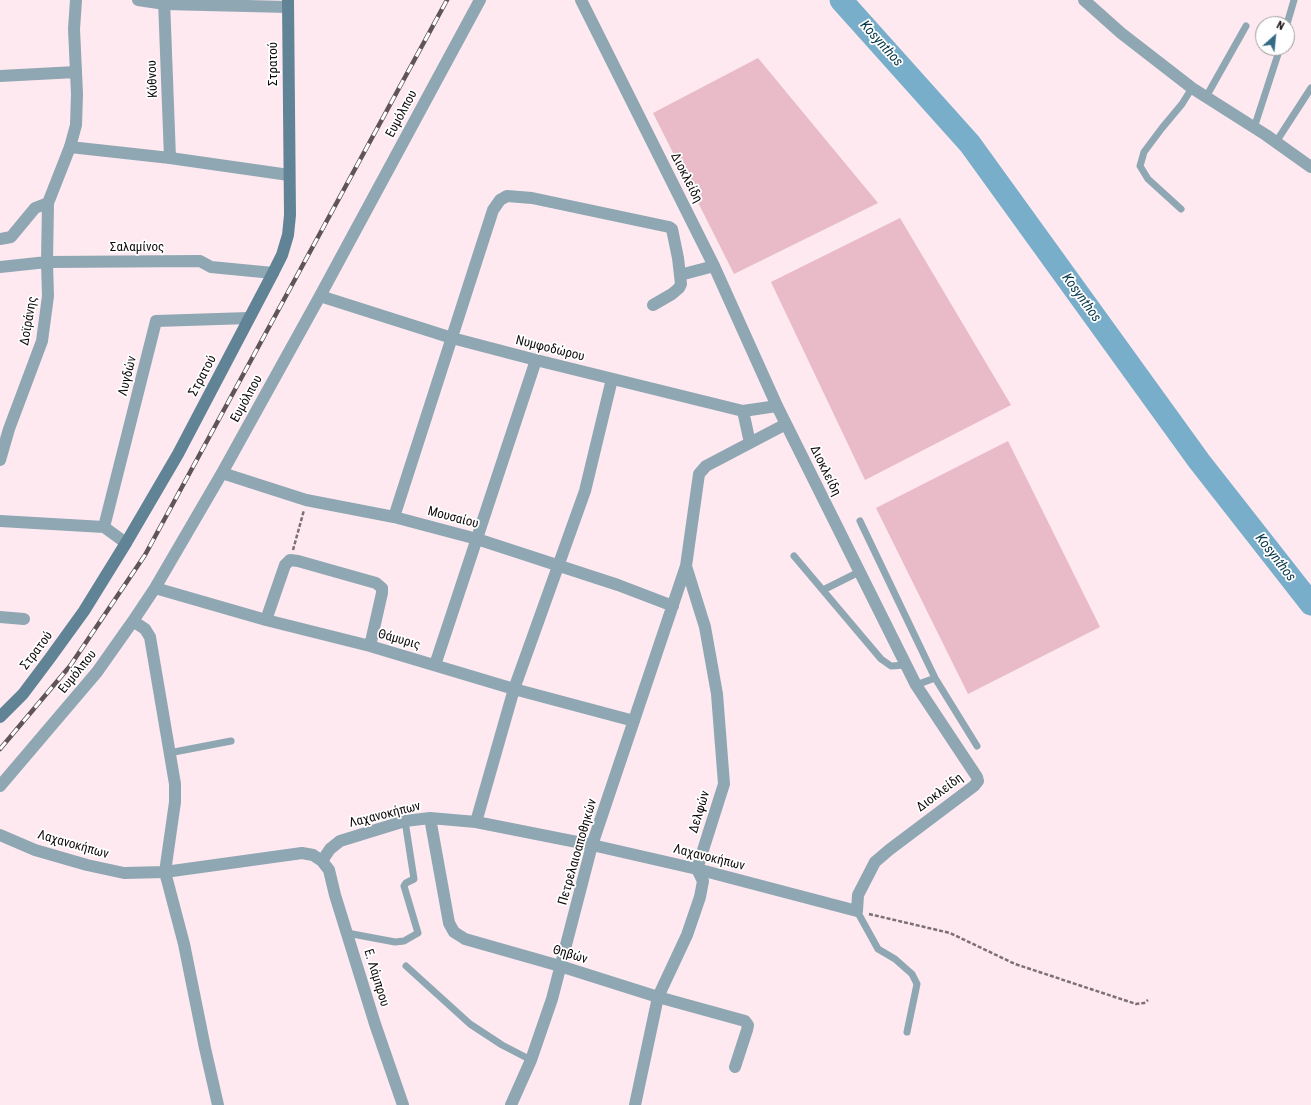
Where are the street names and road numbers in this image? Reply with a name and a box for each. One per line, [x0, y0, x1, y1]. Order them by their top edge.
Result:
street label: Στρατού [266, 42, 282, 86]
street label: Κύθνου [145, 60, 161, 98]
street label: Ευμόλπου [383, 88, 421, 140]
street label: Διοκλείδη [667, 150, 705, 206]
street label: Σαλαμίνος [110, 240, 164, 256]
street label: Δοϊράνης [17, 295, 41, 347]
street label: Νυμφοδώρου [514, 333, 586, 365]
street label: Στρατού [186, 353, 220, 399]
street label: Λυγδών [116, 354, 140, 398]
street label: Ευμόλπου [228, 373, 266, 425]
street label: Διοκλείδη [806, 443, 844, 499]
street label: Μουσαίου [426, 504, 480, 532]
street label: Θάμυρις [376, 627, 422, 653]
street label: Στρατού [18, 629, 56, 673]
street label: Ευμόλπου [56, 647, 100, 697]
street label: Διοκλείδη [914, 770, 966, 816]
street label: Δελφών [686, 789, 714, 835]
street label: Πετρελαιοαποθηκών [555, 797, 601, 907]
street label: Λαχανοκήπων [348, 799, 422, 831]
street label: Λαχανοκήπων [36, 827, 110, 863]
street label: Λαχανοκήπων [672, 842, 746, 874]
street label: Θηβών [551, 942, 589, 968]
street label: Ε. Λάμπρου [360, 947, 392, 1009]

